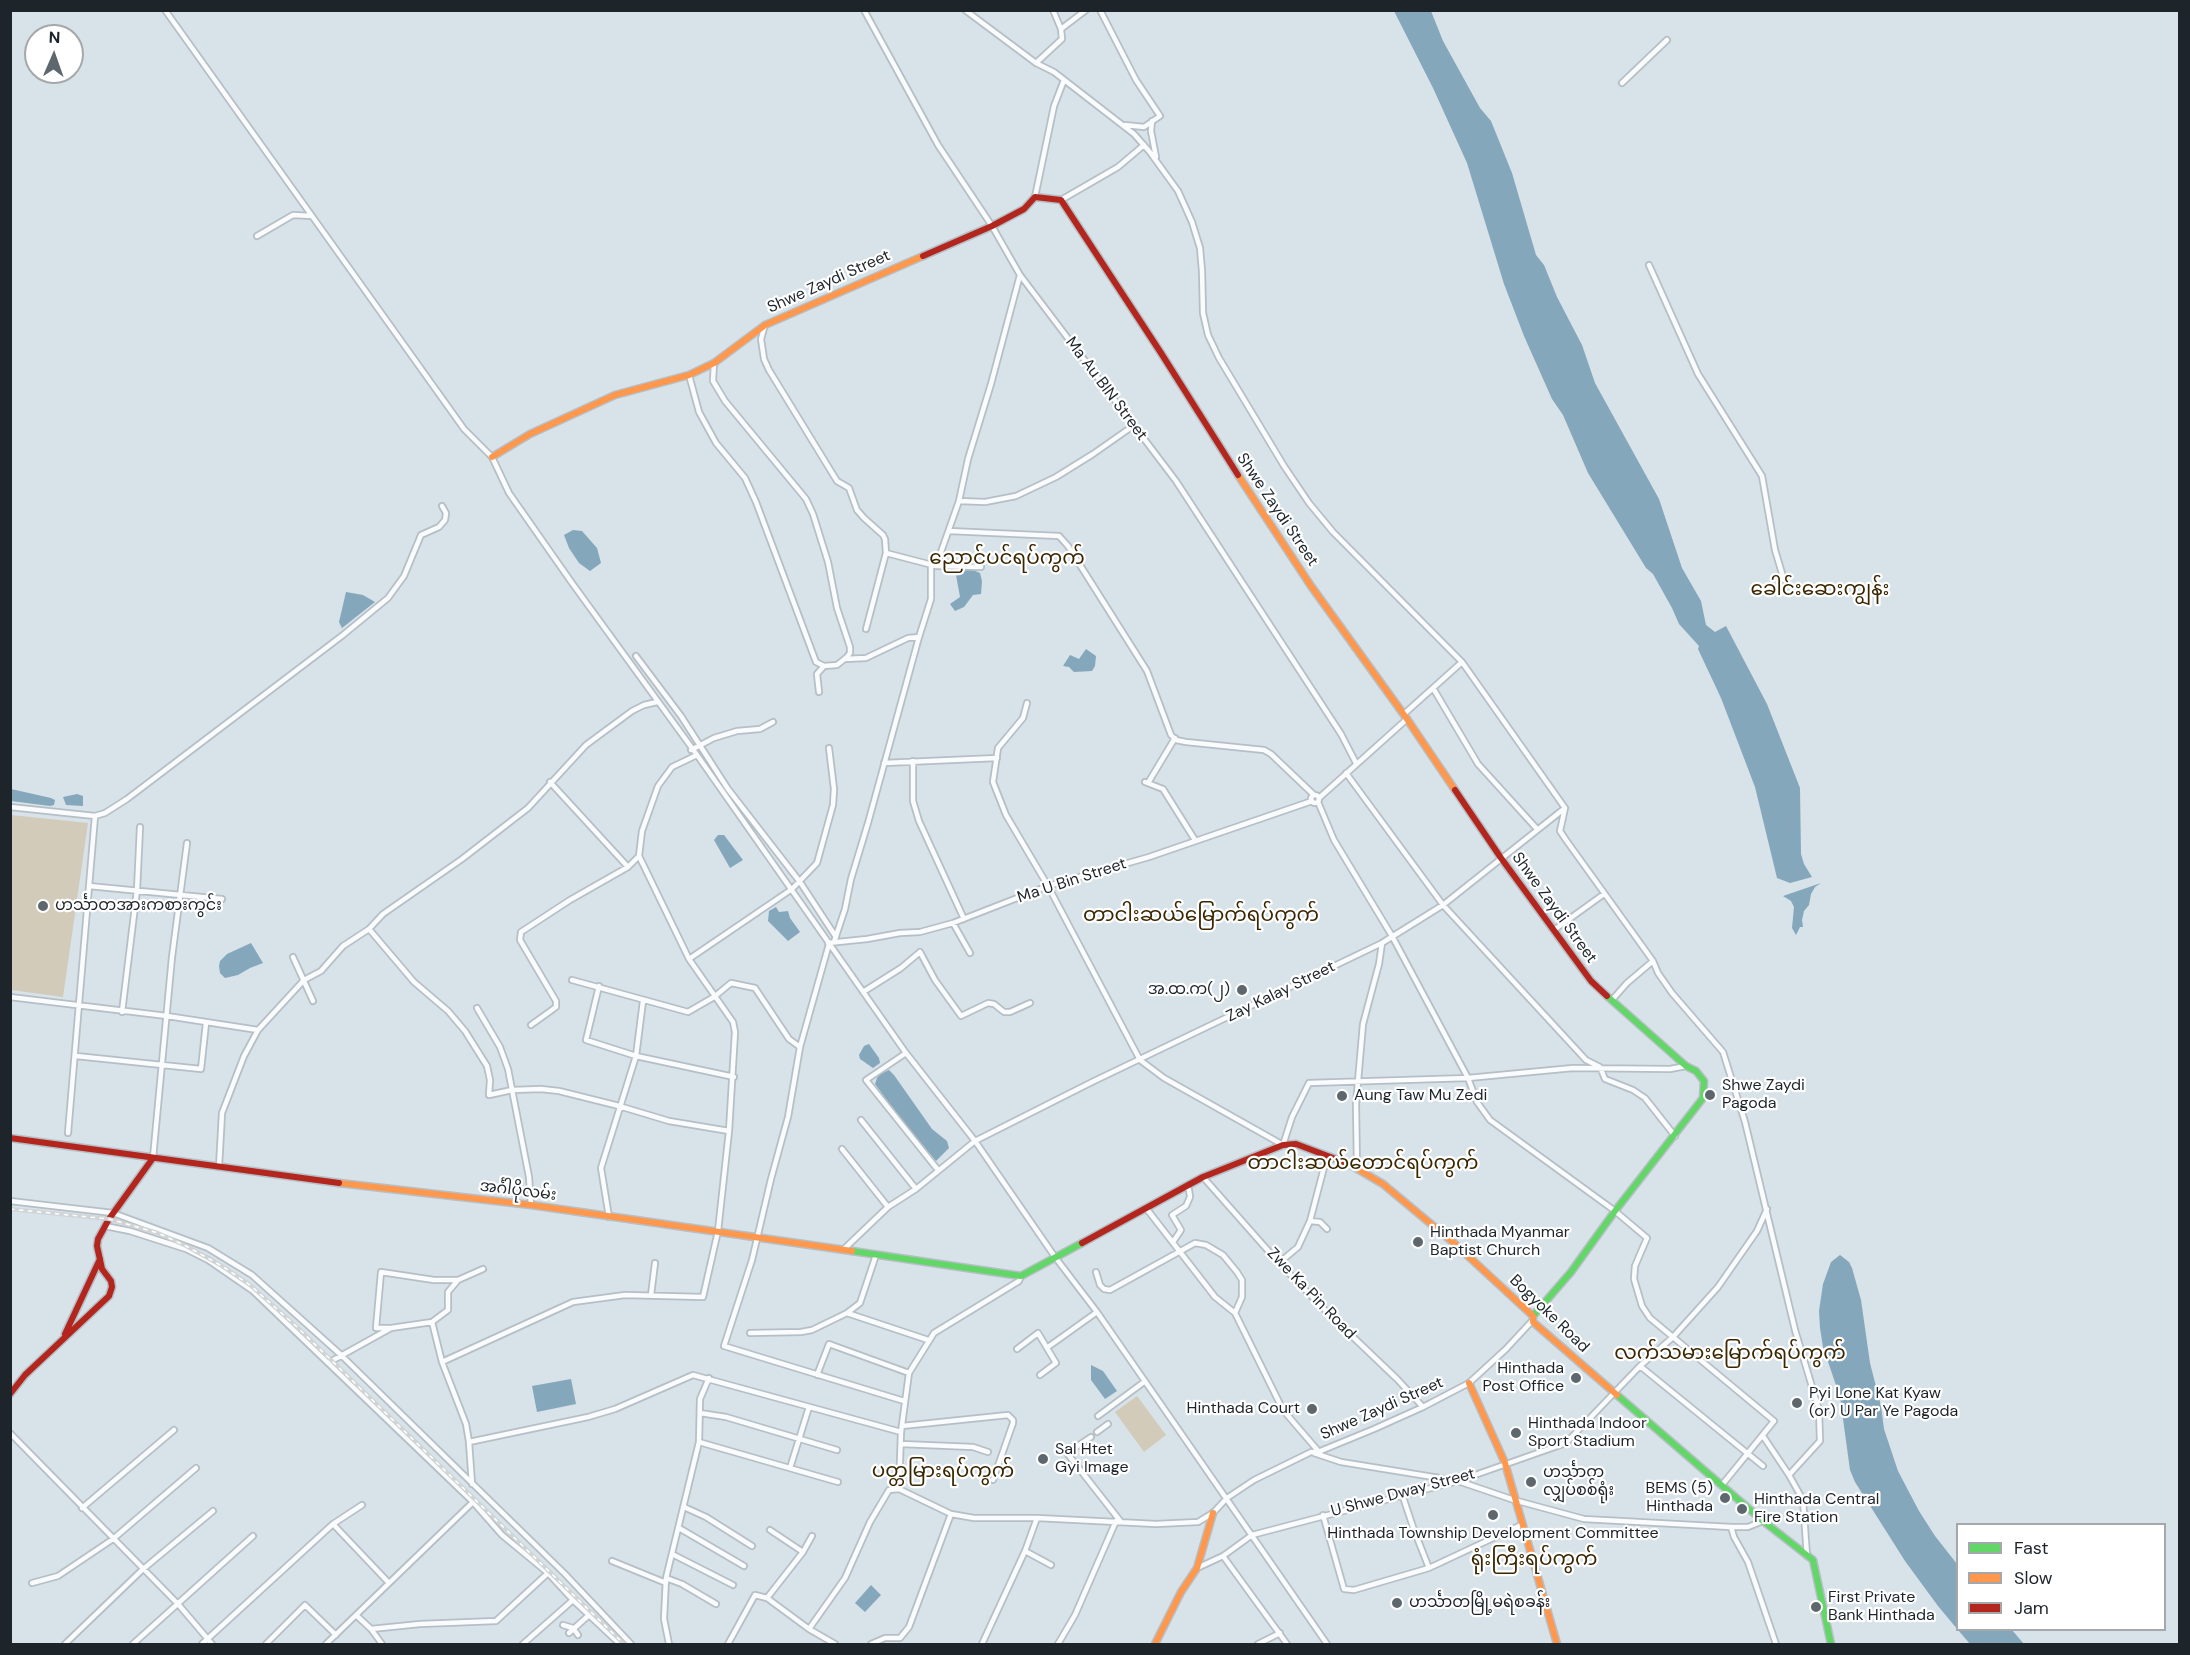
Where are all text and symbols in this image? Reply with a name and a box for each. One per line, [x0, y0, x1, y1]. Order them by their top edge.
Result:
north arrow [24, 24, 84, 84]
text: N [48, 27, 61, 48]
street label: Shwe Zaydi Street [765, 246, 893, 318]
street label: Ma Au BIN Street [1061, 334, 1151, 444]
street label: Shwe Zaydi Street [1232, 450, 1322, 570]
district label: ညောင်ပင်ရပ်ကွက် [929, 547, 1085, 571]
district label: ခေါင်းဆေးကျွန်း [1751, 578, 1889, 602]
street label: Shwe Zaydi Street [1507, 849, 1601, 967]
street label: Ma U Bin Street [1015, 854, 1129, 908]
place label: ဟင်္သာတအားကစားကွင်း [55, 896, 222, 916]
marker: ဟင်္သာတအားကစားကွင်း [36, 899, 50, 913]
district label: တာငါးဆယ်မြောက်ရပ်ကွက် [1083, 904, 1319, 928]
street label: Zay Kalay Street [1224, 957, 1338, 1027]
place label: အ.ထ.က(၂) [1148, 980, 1230, 1000]
marker: အ.ထ.က(၂) [1235, 983, 1249, 997]
place label: Shwe Zaydi Pagoda [1722, 1076, 1805, 1114]
place label: Aung Taw Mu Zedi [1354, 1086, 1487, 1106]
marker: Shwe Zaydi Pagoda [1703, 1088, 1717, 1102]
marker: Aung Taw Mu Zedi [1335, 1089, 1349, 1103]
district label: တာငါးဆယ်တောင်ရပ်ကွက် [1247, 1152, 1479, 1176]
street label: အင်္ဂါပိုလမ်း [479, 1177, 557, 1205]
place label: Hinthada Myanmar Baptist Church [1430, 1223, 1570, 1261]
marker: Hinthada Myanmar Baptist Church [1411, 1235, 1425, 1249]
street label: Zwe Ka Pin Road [1263, 1244, 1359, 1344]
street label: Bogyoke Road [1505, 1271, 1593, 1357]
district label: လက်သမားမြောက်ရပ်ကွက် [1614, 1342, 1846, 1366]
place label: Hinthada Post Office [1482, 1359, 1564, 1397]
marker: Hinthada Post Office [1569, 1371, 1583, 1385]
street label: Shwe Zaydi Street [1318, 1373, 1446, 1445]
place label: Pyi Lone Kat Kyaw (or) U Par Ye Pagoda [1809, 1384, 1958, 1422]
marker: Pyi Lone Kat Kyaw (or) U Par Ye Pagoda [1790, 1396, 1804, 1410]
place label: Hinthada Court [1187, 1399, 1300, 1419]
marker: Hinthada Court [1305, 1402, 1319, 1416]
place label: Hinthada Indoor Sport Stadium [1528, 1414, 1647, 1452]
marker: Hinthada Indoor Sport Stadium [1509, 1426, 1523, 1440]
place label: Sal Htet Gyi Image [1055, 1440, 1129, 1478]
marker: Sal Htet Gyi Image [1036, 1452, 1050, 1466]
district label: ပတ္တမြားရပ်ကွက် [872, 1460, 1014, 1484]
place label: ဟင်္သာတ လျှပ်စစ်ရုံး [1543, 1463, 1614, 1501]
street label: U Shwe Dway Street [1329, 1465, 1477, 1521]
marker: ဟင်္သာတ လျှပ်စစ်ရုံး [1524, 1475, 1538, 1489]
place label: BEMS (5) Hinthada [1646, 1479, 1713, 1517]
place label: Hinthada Central Fire Station [1754, 1490, 1879, 1528]
marker: BEMS (5) Hinthada [1718, 1491, 1732, 1505]
marker: Hinthada Central Fire Station [1735, 1502, 1749, 1516]
marker: Hinthada Township Development Committee [1486, 1508, 1500, 1522]
legend [1956, 1523, 2166, 1631]
place label: Hinthada Township Development Committee [1327, 1524, 1659, 1544]
text: Fast [2014, 1536, 2049, 1560]
district label: ရုံးကြီးရပ်ကွက် [1471, 1548, 1597, 1572]
text: Slow [2014, 1566, 2053, 1590]
place label: First Private Bank Hinthada [1828, 1588, 1935, 1626]
place label: ဟင်္သာတမြို့မရဲစခန်း [1409, 1593, 1550, 1613]
marker: ဟင်္သာတမြို့မရဲစခန်း [1390, 1596, 1404, 1610]
text: Jam [2014, 1596, 2049, 1620]
marker: First Private Bank Hinthada [1809, 1600, 1823, 1614]

